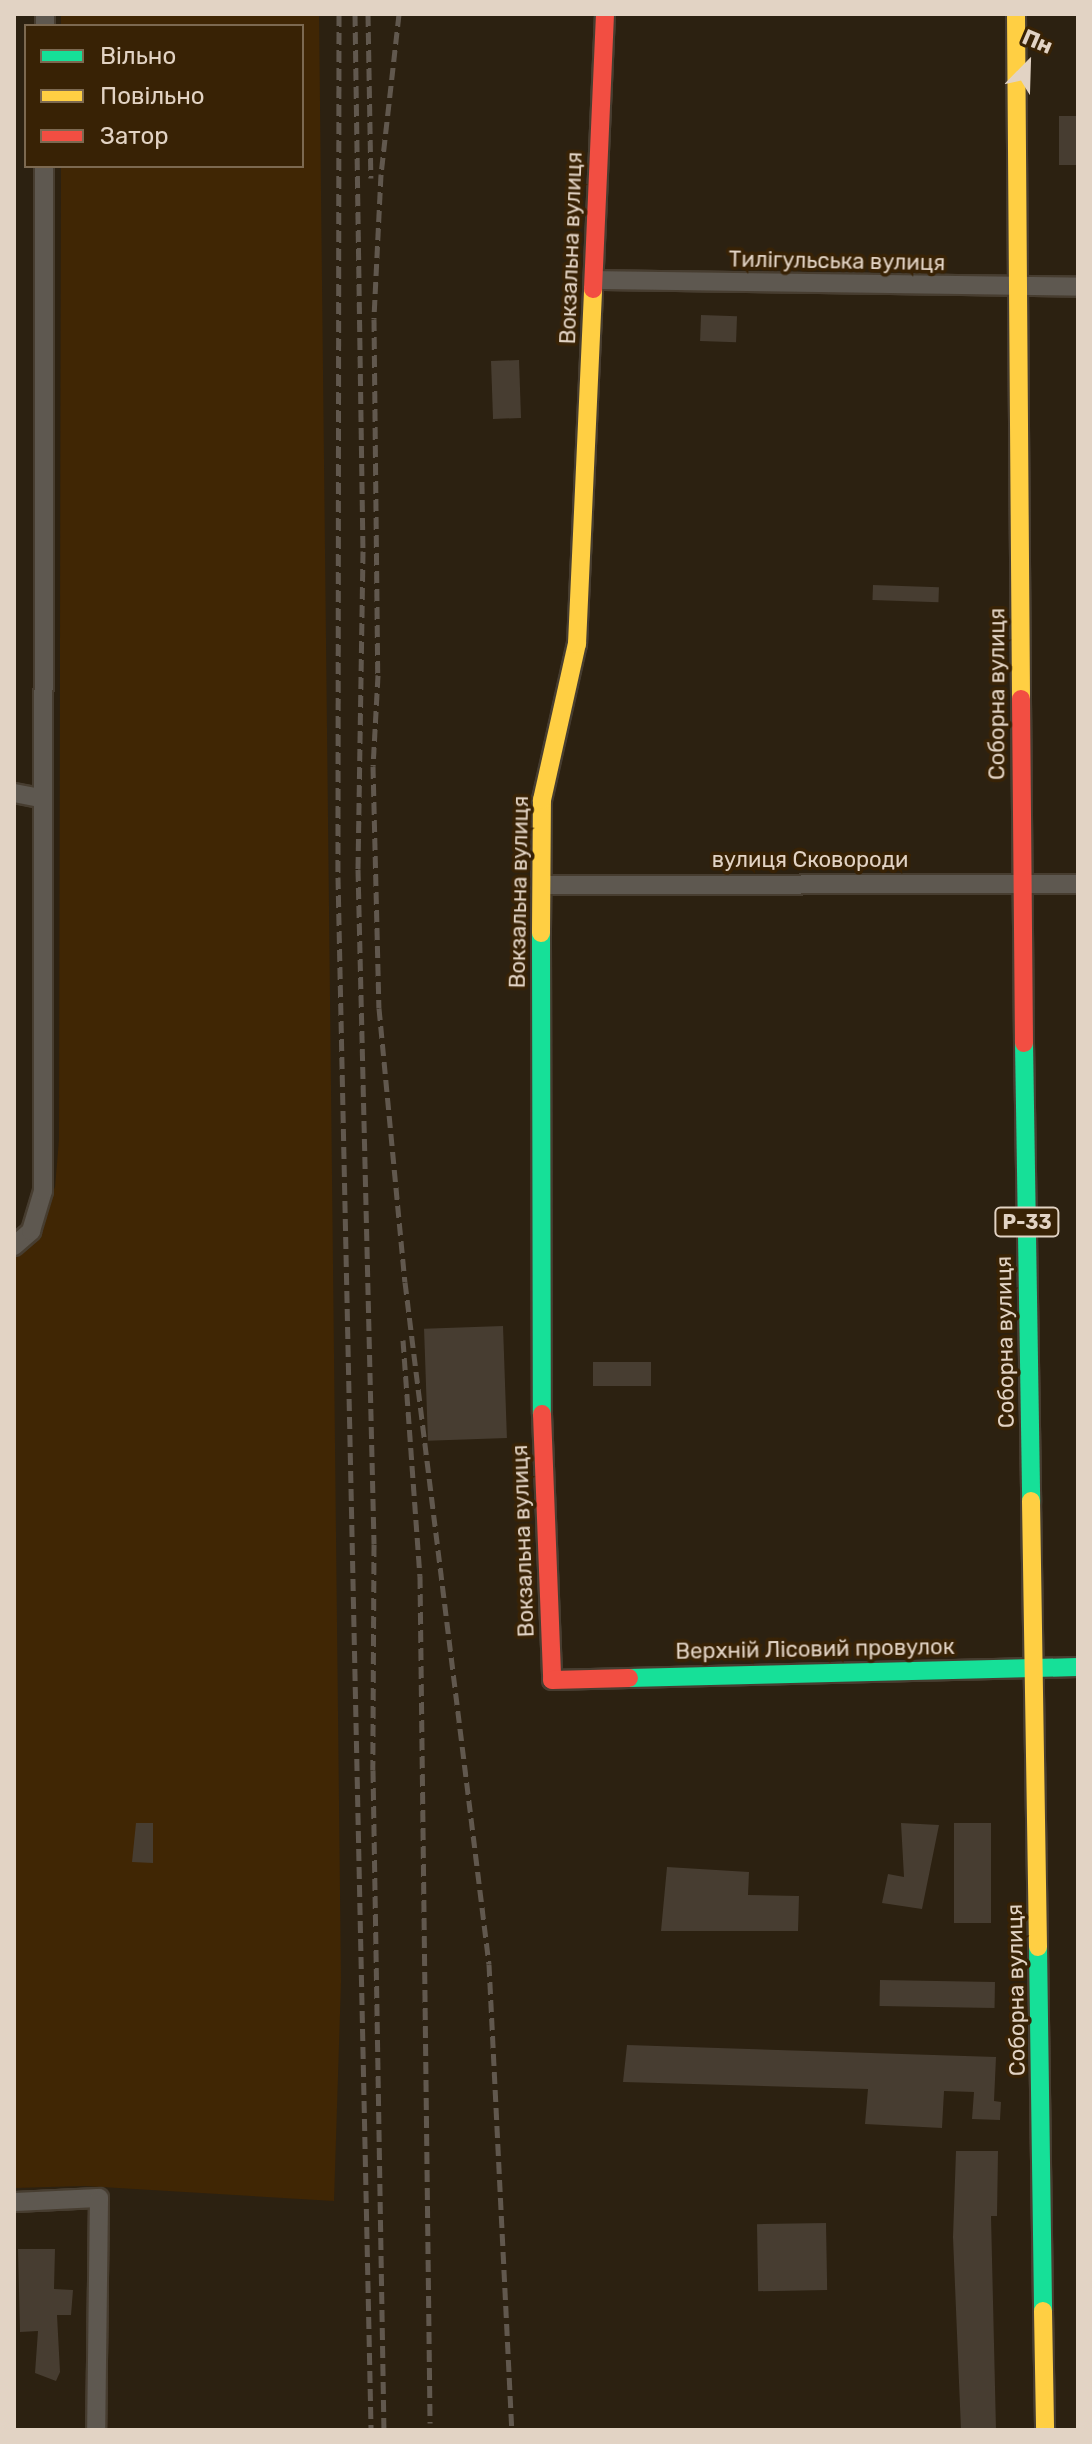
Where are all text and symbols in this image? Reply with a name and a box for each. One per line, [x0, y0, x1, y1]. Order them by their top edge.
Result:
text: Пн [1018, 23, 1057, 60]
legend [24, 24, 304, 168]
north arrow [988, 24, 1068, 104]
text: Вільно [100, 42, 176, 70]
text: Повільно [100, 82, 205, 110]
text: Затор [100, 122, 169, 150]
street label: Вокзальна вулиця [554, 151, 588, 345]
street label: Тилігульська вулиця [728, 246, 946, 276]
street label: Соборна вулиця [984, 608, 1010, 780]
street label: Вокзальна вулиця [504, 795, 534, 989]
street label: вулиця Сковороди [712, 847, 908, 873]
road number: Р-33 [993, 1206, 1061, 1238]
street label: Соборна вулиця [990, 1256, 1020, 1428]
street label: Вокзальна вулиця [506, 1444, 540, 1638]
street label: Верхній Лісовий провулок [675, 1633, 955, 1665]
street label: Соборна вулиця [1001, 1904, 1031, 2076]

